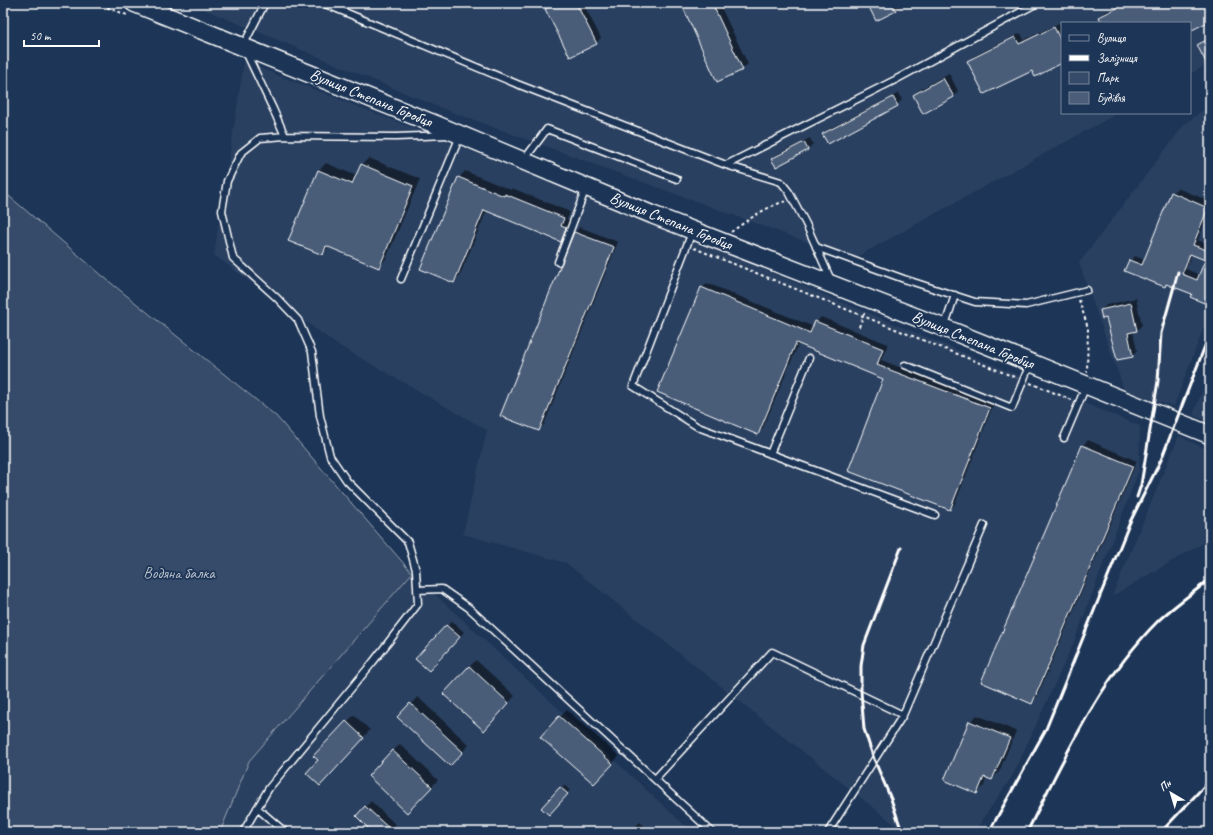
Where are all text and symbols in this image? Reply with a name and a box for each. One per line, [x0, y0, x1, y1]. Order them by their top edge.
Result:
scale bar [24, 22, 99, 48]
legend [1061, 22, 1191, 114]
text: 50 m [30, 28, 52, 44]
text: Вулиця [1097, 30, 1126, 46]
text: Залізниця [1097, 50, 1138, 66]
street label: Вулиця Степана Горобця [307, 64, 436, 132]
text: Парк [1097, 70, 1120, 86]
text: Будівля [1097, 90, 1126, 106]
street label: Вулиця Степана Горобця [607, 187, 736, 255]
street label: Вулиця Степана Горобця [909, 306, 1038, 374]
park label: Водяна балка [143, 563, 216, 583]
north arrow [1151, 773, 1191, 813]
text: Пн [1156, 775, 1175, 794]

